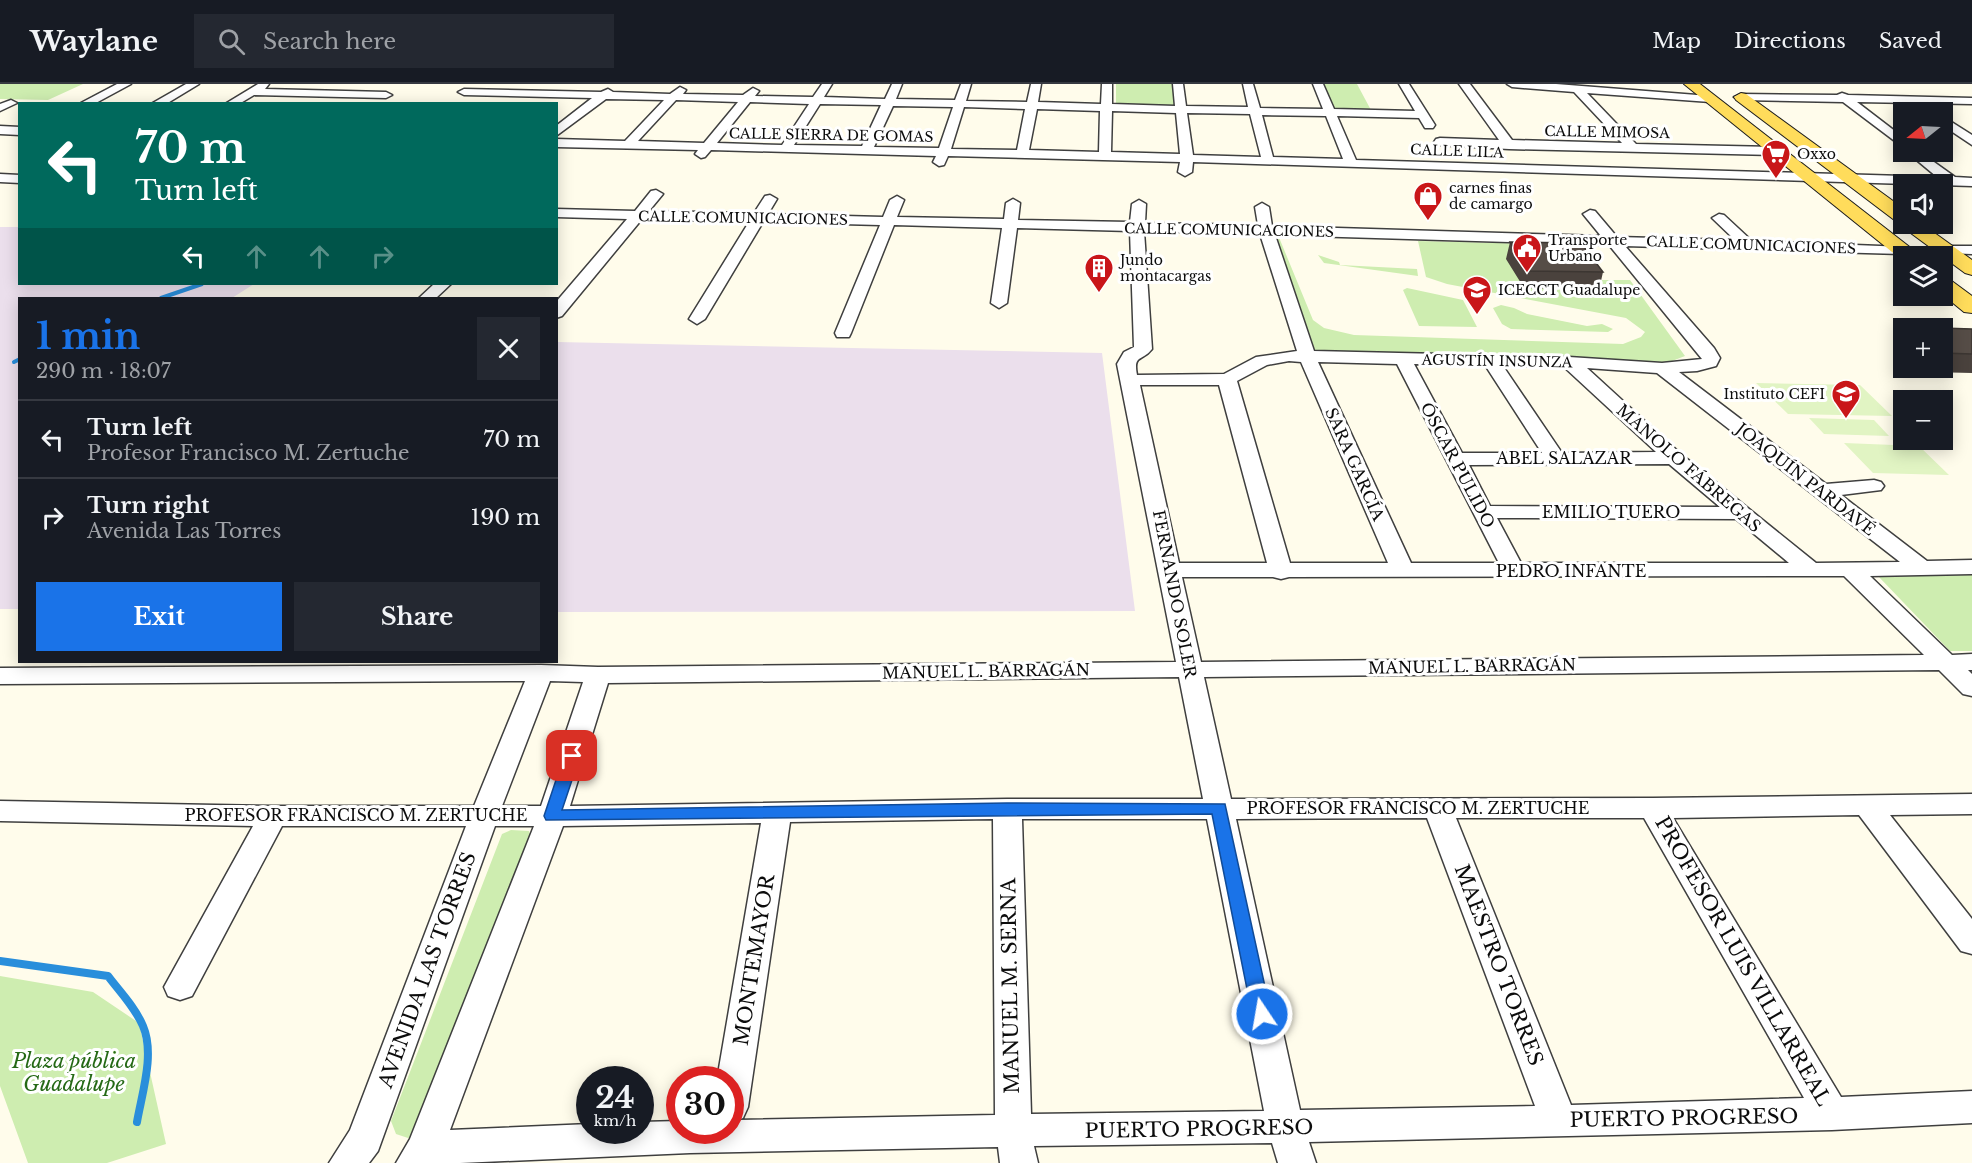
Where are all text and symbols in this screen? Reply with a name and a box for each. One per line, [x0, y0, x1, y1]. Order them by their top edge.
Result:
search box [194, 14, 614, 68]
text: Waylane [30, 24, 158, 59]
icon: search [215, 25, 248, 58]
text: Search here [263, 28, 396, 55]
text: Map [1652, 28, 1701, 54]
text: Directions [1734, 28, 1846, 54]
text: Saved [1879, 28, 1942, 54]
north arrow [1893, 102, 1953, 162]
map controls [1893, 102, 1953, 450]
text: 70 m [135, 122, 246, 174]
street label: CALLE MIMOSA [1544, 122, 1670, 142]
street label: CALLE SIERRA DE GOMAS [729, 124, 933, 146]
icon: left [36, 126, 114, 204]
supermarket icon: Oxxo [1760, 138, 1792, 180]
street label: CALLE LILA [1410, 140, 1504, 162]
place label: Oxxo [1797, 145, 1836, 163]
text: Turn left [135, 174, 258, 207]
button: sound [1893, 174, 1953, 234]
place label: carnes finas de camargo [1449, 179, 1533, 213]
shop icon: carnes finas de camargo [1412, 180, 1444, 222]
street label: CALLE COMUNICACIONES [638, 207, 848, 229]
street label: CALLE COMUNICACIONES [1124, 219, 1334, 241]
place label: Transporte Urbano [1548, 231, 1627, 265]
public building icon: Transporte Urbano [1511, 232, 1543, 274]
street label: CALLE COMUNICACIONES [1646, 232, 1856, 258]
icon: left [177, 240, 210, 273]
icon: ahead [240, 240, 273, 273]
icon: ahead [303, 240, 336, 273]
icon: right [366, 240, 399, 273]
button: layers [1893, 246, 1953, 306]
place label: Jundo montacargas [1118, 251, 1211, 285]
building icon: Jundo montacargas [1083, 252, 1115, 294]
school or university icon: ICECCT Guadalupe [1461, 274, 1493, 316]
place label: ICECCT Guadalupe [1498, 281, 1640, 299]
text: 1 min [36, 314, 140, 359]
button: close [477, 317, 540, 380]
button: + [1893, 318, 1953, 378]
street label: AGUSTÍN INSUNZA [1420, 351, 1573, 371]
text: 290 m · 18:07 [36, 359, 171, 383]
school or university icon: Instituto CEFI [1830, 378, 1862, 420]
place label: Instituto CEFI [1723, 385, 1825, 403]
button: − [1893, 390, 1953, 450]
street label: ÓSCAR PULIDO [1416, 399, 1500, 531]
street label: MANOLO FÁBREGAS [1613, 400, 1765, 536]
street label: SARA GARCÍA [1321, 404, 1389, 524]
text: Turn left [87, 414, 192, 441]
street label: JOAQUÍN PARDAVÉ [1731, 417, 1880, 540]
icon: left [36, 423, 69, 456]
text: 70 m [483, 426, 540, 453]
text: Profesor Francisco M. Zertuche [87, 441, 409, 465]
street label: ABEL SALAZAR [1495, 448, 1633, 468]
text: Turn right [87, 492, 209, 519]
icon: right [36, 501, 69, 534]
street label: EMILIO TUERO [1542, 502, 1680, 522]
text: 190 m [470, 504, 540, 531]
street label: FERNANDO SOLER [1149, 508, 1201, 681]
text: Avenida Las Torres [87, 519, 281, 543]
street label: PEDRO INFANTE [1496, 561, 1646, 581]
button: Exit [36, 582, 282, 651]
button: Share [294, 582, 540, 651]
street label: MANUEL L. BARRAGÁN [1368, 654, 1576, 678]
street label: MANUEL L. BARRAGÁN [882, 659, 1090, 683]
pin [546, 730, 597, 781]
icon: arrive [555, 739, 588, 772]
street label: PROFESOR FRANCISCO M. ZERTUCHE [1247, 798, 1589, 818]
street label: PROFESOR FRANCISCO M. ZERTUCHE [185, 805, 527, 825]
street label: PROFESOR LUIS VILLARREAL [1650, 812, 1836, 1110]
street label: AVENIDA LAS TORRES [373, 849, 481, 1092]
street label: MAESTRO TORRES [1450, 861, 1548, 1069]
street label: MONTEMAYOR [729, 872, 780, 1047]
street label: MANUEL M. SERNA [996, 877, 1024, 1094]
position arrow [1230, 982, 1294, 1046]
park label: Plaza pública Guadalupe [11, 1049, 136, 1096]
speed limit sign: 30 [666, 1066, 744, 1144]
text: 24 [595, 1079, 635, 1116]
street label: PUERTO PROGRESO [1569, 1104, 1799, 1132]
text: km/h [594, 1111, 636, 1130]
street label: PUERTO PROGRESO [1084, 1115, 1314, 1143]

